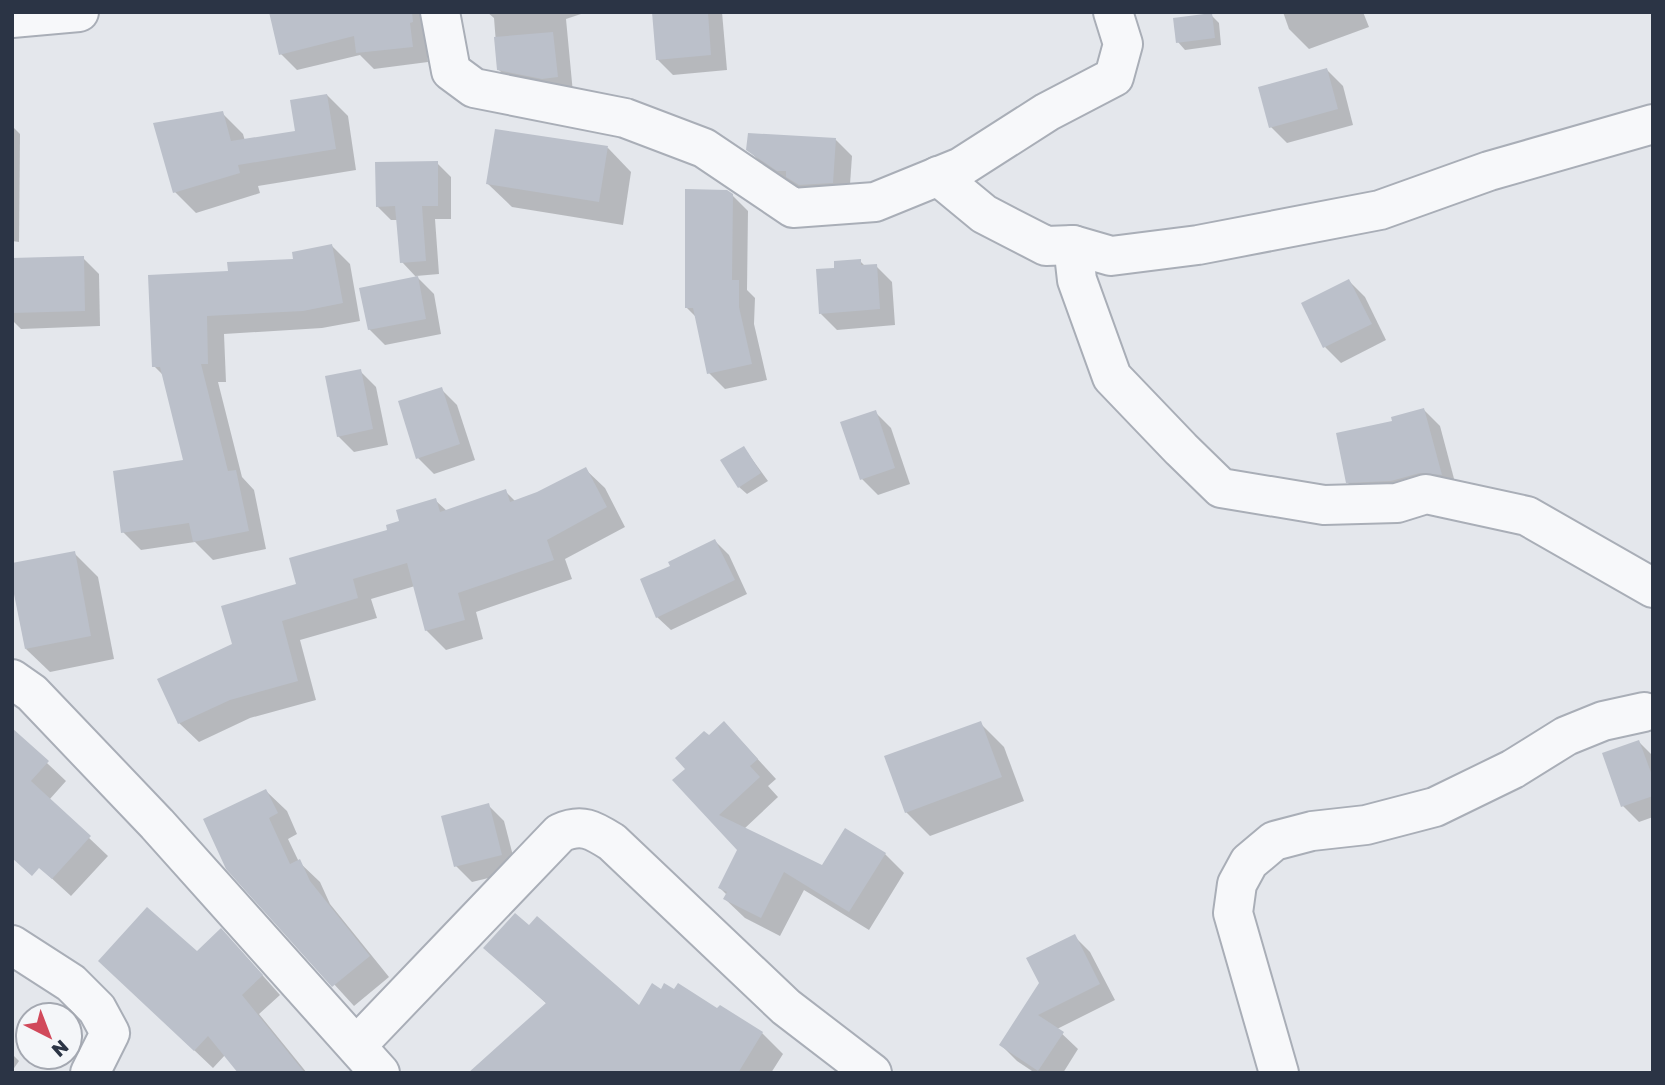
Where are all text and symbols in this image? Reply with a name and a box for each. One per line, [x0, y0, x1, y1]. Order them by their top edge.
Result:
north arrow [14, 1001, 84, 1071]
text: N [48, 1036, 74, 1062]

